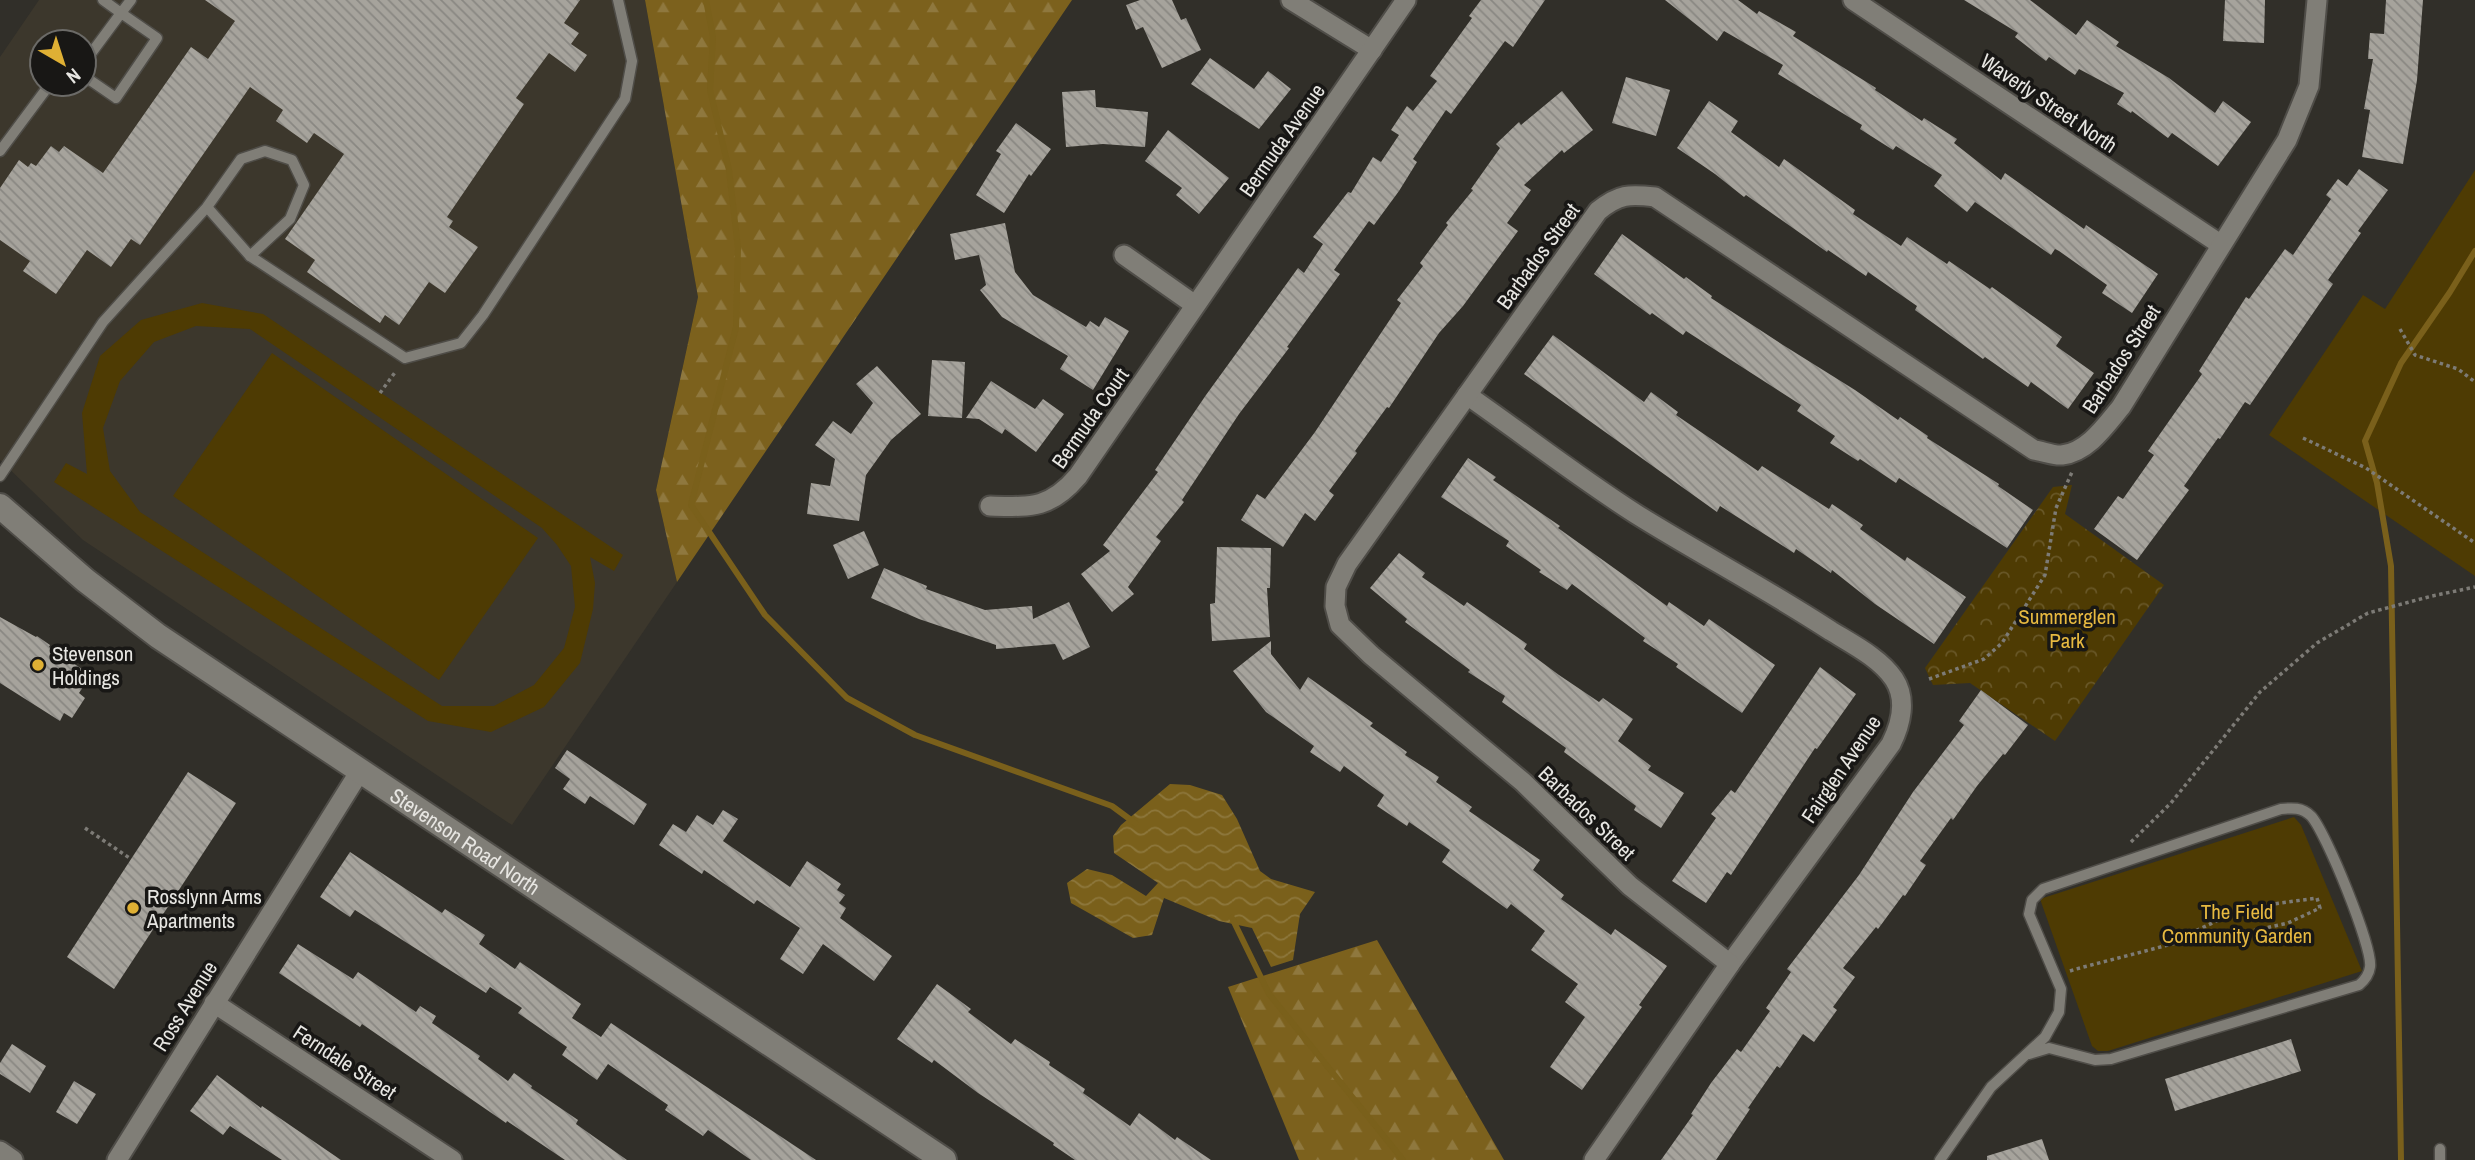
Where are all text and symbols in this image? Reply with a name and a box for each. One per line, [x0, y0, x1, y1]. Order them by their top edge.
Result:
north arrow [28, 28, 98, 98]
street label: Waverly Street North [1975, 46, 2123, 160]
text: N [61, 63, 86, 90]
street label: Bermuda Avenue [1232, 78, 1332, 202]
street label: Barbados Street [1490, 197, 1586, 315]
street label: Barbados Street [2075, 299, 2167, 419]
street label: Bermuda Court [1045, 362, 1135, 474]
park label: Summerglen Park [2018, 602, 2116, 655]
place label: Stevenson Holdings [52, 639, 133, 692]
marker: Stevenson Holdings [30, 657, 46, 673]
street label: Fairglen Avenue [1794, 709, 1888, 829]
street label: Barbados Street [1532, 759, 1642, 867]
street label: Stevenson Road North [385, 780, 546, 901]
place label: Rosslynn Arms Apartments [146, 882, 262, 935]
park label: The Field Community Garden [2162, 897, 2312, 950]
marker: Rosslynn Arms Apartments [125, 900, 141, 916]
street label: Ross Avenue [146, 955, 224, 1057]
street label: Ferndale Street [288, 1018, 402, 1106]

